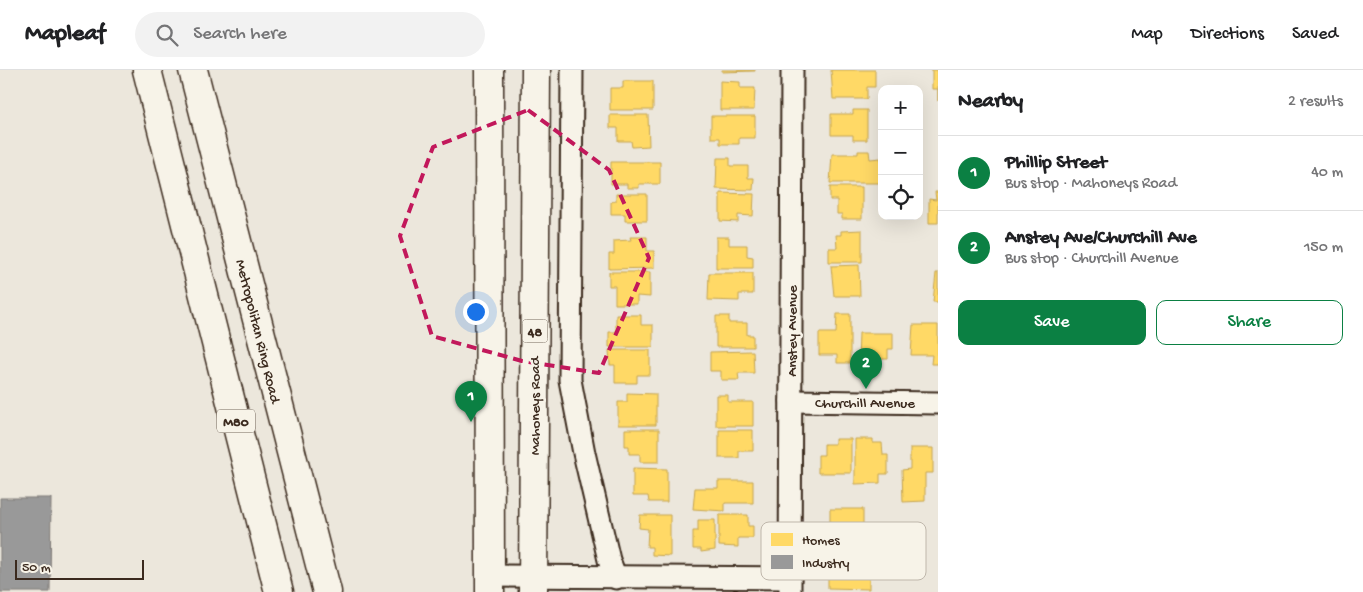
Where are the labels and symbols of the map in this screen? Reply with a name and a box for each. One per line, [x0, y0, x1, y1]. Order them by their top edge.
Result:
street label: Metropolitan Ring Road [231, 258, 284, 406]
street label: Anstey Avenue [784, 285, 802, 377]
your location [463, 299, 489, 325]
road number: 48 [522, 320, 548, 342]
pin: 2 [850, 348, 882, 389]
street label: Mahoneys Road [527, 355, 545, 455]
pin: 1 [455, 381, 487, 422]
street label: Churchill Avenue [815, 395, 915, 413]
road number: M80 [217, 410, 255, 432]
legend [761, 522, 926, 580]
text: Homes [802, 533, 840, 550]
text: Industry [802, 556, 850, 573]
scale bar [15, 557, 144, 580]

